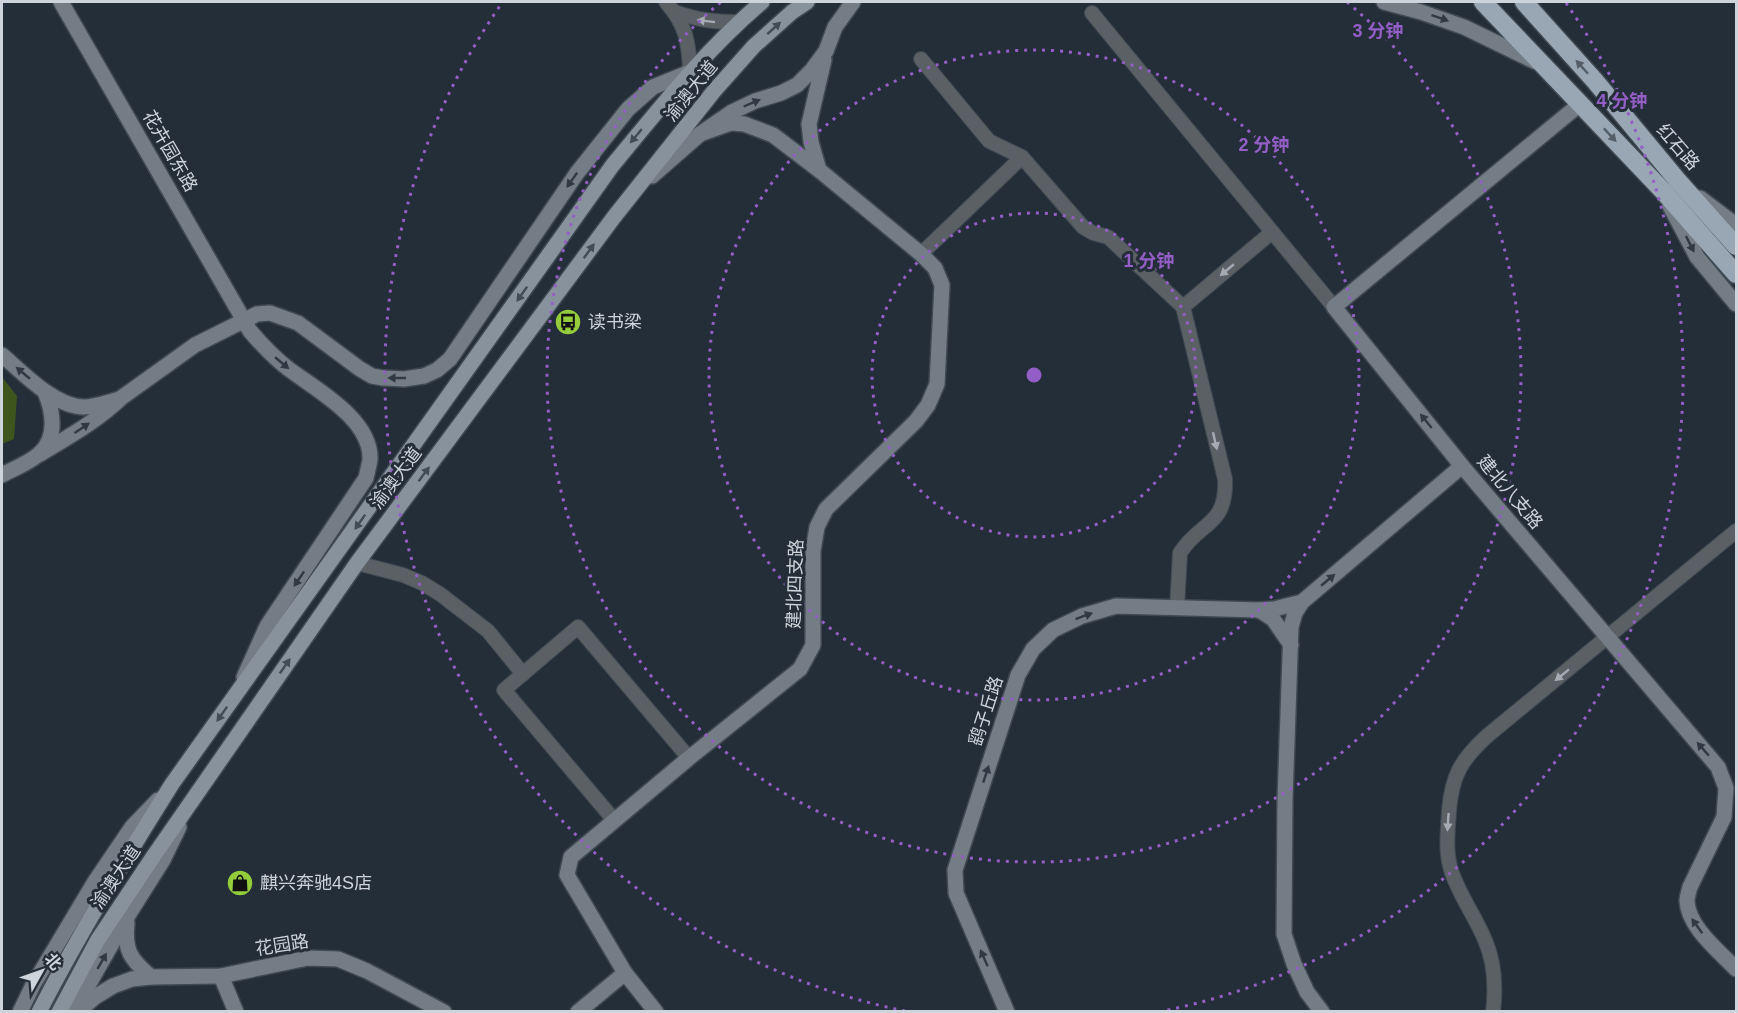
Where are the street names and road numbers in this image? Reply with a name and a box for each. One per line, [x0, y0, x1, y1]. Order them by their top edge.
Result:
street label: 渝澳大道 [661, 57, 721, 125]
street label: 花卉园东路 [139, 107, 201, 195]
street label: 红石路 [1653, 120, 1703, 174]
street label: 渝澳大道 [366, 443, 426, 513]
street label: 建北八支路 [1473, 451, 1547, 533]
street label: 建北四支路 [783, 539, 807, 629]
street label: 鹞子丘路 [965, 674, 1007, 748]
street label: 渝澳大道 [88, 842, 144, 912]
street label: 花园路 [254, 931, 310, 959]

